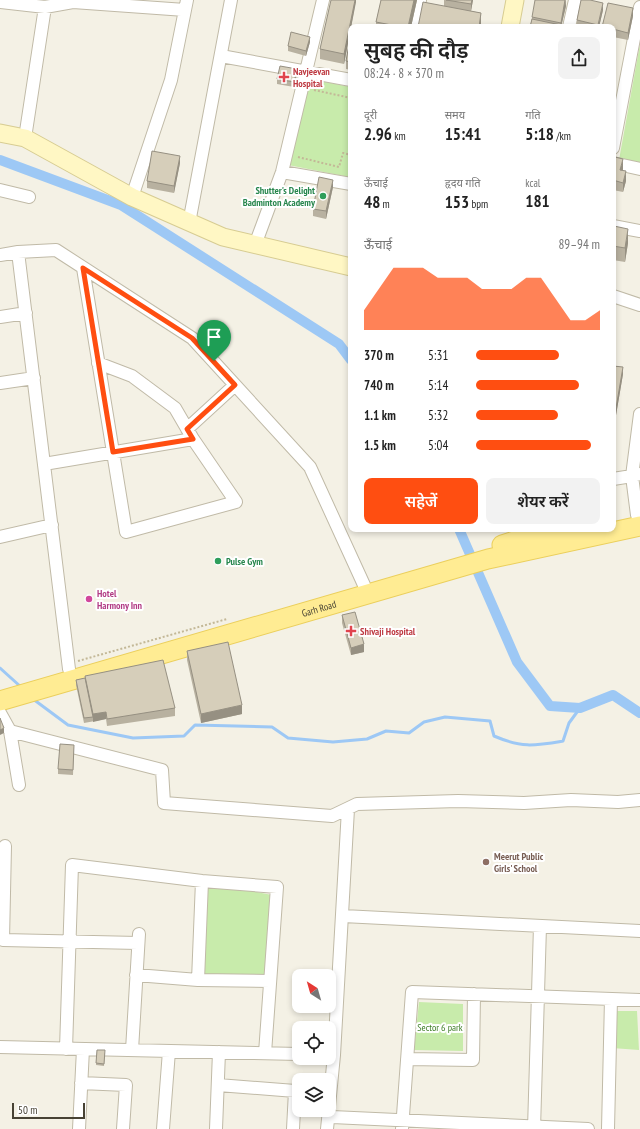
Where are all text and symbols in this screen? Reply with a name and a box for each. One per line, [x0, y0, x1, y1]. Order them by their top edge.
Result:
text: सुबह की दौड़ [364, 36, 469, 64]
button: share [558, 37, 600, 79]
place label: Navjeevan Hospital [293, 65, 330, 90]
text: 08:24 · 8 × 370 m [364, 65, 444, 82]
marker: Navjeevan Hospital [278, 71, 290, 83]
text: दूरी [364, 108, 377, 122]
text: समय [445, 108, 465, 122]
text: गति [525, 108, 541, 122]
text: 2.96 [364, 123, 392, 145]
text: 15:41 [445, 123, 481, 145]
text: 5:18 [525, 123, 554, 145]
text: km [392, 129, 406, 143]
text: /km [554, 129, 571, 143]
text: ऊँचाई [364, 176, 388, 190]
text: हृदय गति [445, 176, 481, 190]
text: kcal [525, 176, 540, 190]
place label: Shutter's Delight Badminton Academy [243, 184, 316, 209]
text: 181 [525, 190, 550, 212]
marker: Shutter's Delight Badminton Academy [318, 191, 328, 201]
text: 48 [364, 191, 380, 213]
text: 153 [445, 191, 469, 213]
text: m [380, 197, 390, 211]
text: bpm [469, 197, 488, 211]
text: ऊँचाई [364, 236, 392, 253]
text: 89–94 m [558, 236, 600, 253]
pin [197, 320, 231, 361]
icon: arrive [203, 326, 225, 348]
text: 370 m [364, 347, 394, 364]
text: 5:31 [428, 347, 448, 364]
text: 740 m [364, 377, 394, 394]
text: 5:14 [428, 377, 448, 394]
text: 1.1 km [364, 407, 396, 424]
text: 5:32 [428, 407, 448, 424]
text: 1.5 km [364, 437, 396, 454]
text: 5:04 [428, 437, 448, 454]
button: सहेजें [364, 478, 478, 524]
button: शेयर करें [486, 478, 600, 524]
place label: Pulse Gym [226, 555, 263, 568]
marker: Pulse Gym [213, 556, 223, 566]
place label: Hotel Harmony Inn [97, 587, 143, 612]
marker: Hotel Harmony Inn [84, 594, 94, 604]
street label: Garh Road [300, 598, 338, 620]
marker: Shivaji Hospital [345, 625, 357, 637]
place label: Shivaji Hospital [360, 625, 416, 638]
place label: Meerut Public Girls' School [494, 850, 544, 875]
marker: Meerut Public Girls' School [481, 857, 491, 867]
north arrow [292, 969, 336, 1013]
map controls [292, 969, 336, 1117]
button: locate [292, 1021, 336, 1065]
park label: Sector 6 park [417, 1021, 463, 1034]
button: layers [292, 1073, 336, 1117]
scale bar [12, 1101, 85, 1120]
text: 50 m [18, 1103, 37, 1117]

